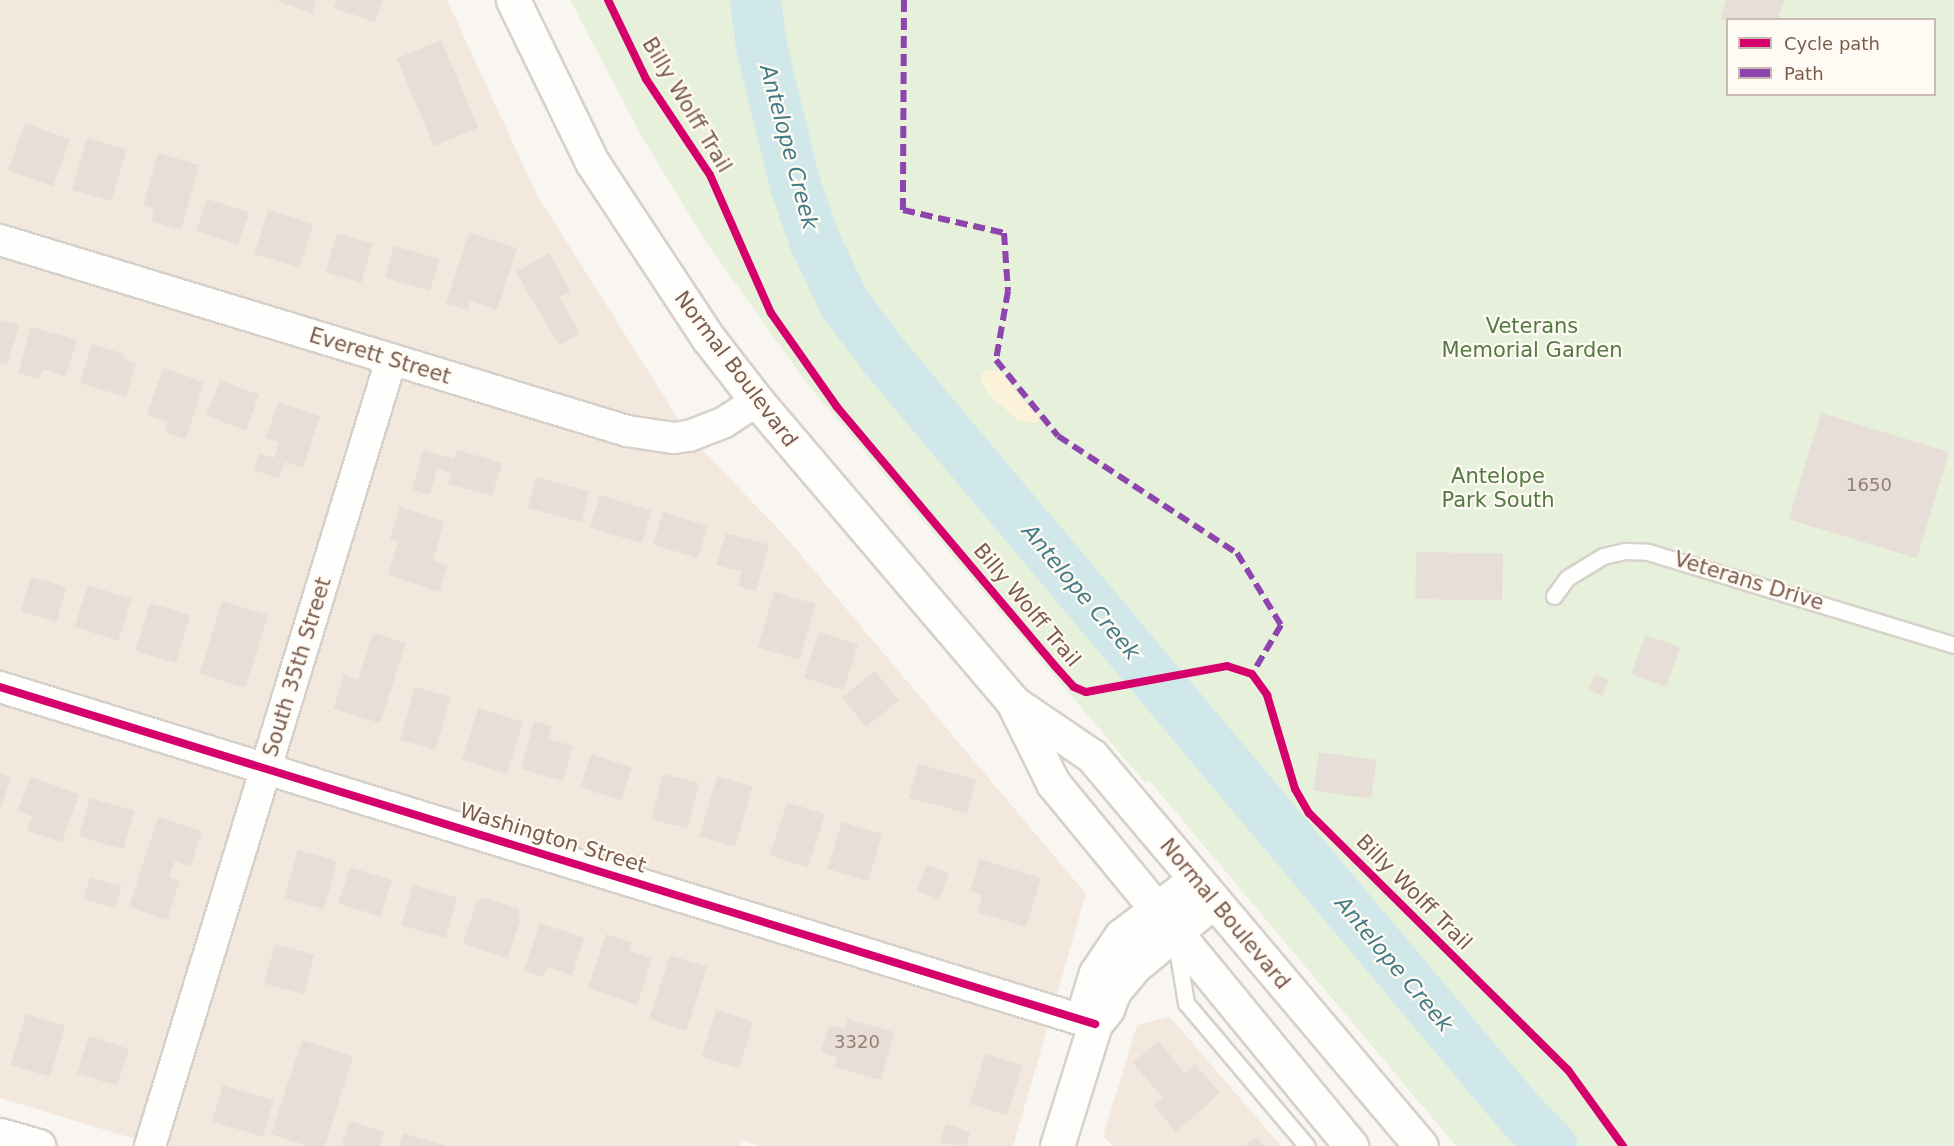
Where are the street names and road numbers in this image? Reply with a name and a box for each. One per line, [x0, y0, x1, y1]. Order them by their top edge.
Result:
street label: Billy Wolff Trail [637, 33, 737, 177]
street label: Normal Boulevard [669, 286, 803, 452]
street label: Everett Street [306, 323, 454, 389]
street label: Billy Wolff Trail [968, 538, 1086, 672]
street label: Veterans Drive [1671, 546, 1827, 616]
street label: South 35th Street [258, 574, 336, 760]
street label: Washington Street [457, 798, 649, 878]
street label: Billy Wolff Trail [1351, 829, 1477, 955]
street label: Normal Boulevard [1155, 834, 1295, 994]

